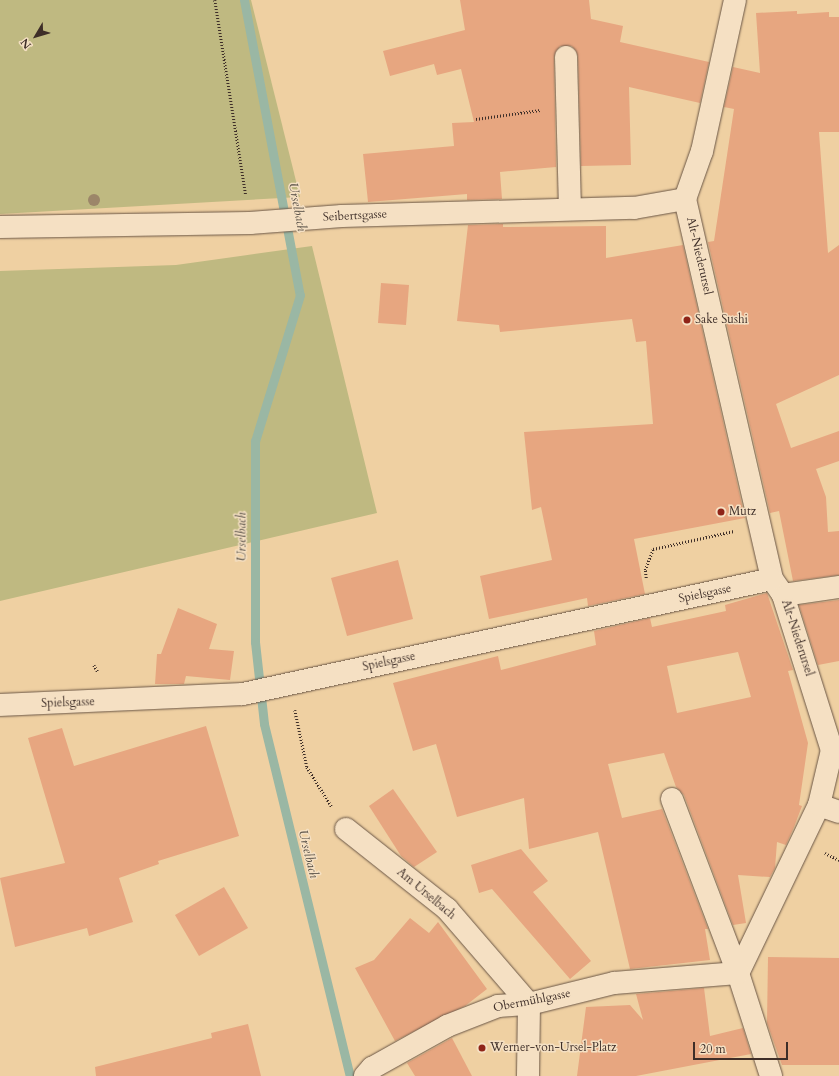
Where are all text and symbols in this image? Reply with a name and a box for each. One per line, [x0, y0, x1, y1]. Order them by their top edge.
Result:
north arrow [16, 16, 56, 56]
text: N [17, 35, 35, 52]
water label: Urselbach [285, 181, 309, 233]
street label: Seibertsgasse [323, 207, 387, 225]
street label: Alt-Niederursel [683, 216, 715, 296]
place label: Sake Sushi [695, 313, 748, 327]
marker: Sake Sushi [682, 315, 692, 325]
place label: Mutz [729, 505, 756, 519]
marker: Mutz [716, 507, 726, 517]
water label: Urselbach [234, 512, 250, 562]
street label: Spielsgasse [677, 581, 733, 607]
street label: Alt-Niederursel [778, 598, 816, 678]
street label: Spielsgasse [361, 649, 417, 675]
street label: Spielsgasse [41, 695, 95, 711]
water label: Urselbach [294, 828, 322, 880]
street label: Am Urselbach [394, 865, 458, 923]
street label: Obermühlgasse [492, 986, 572, 1016]
scale bar [695, 1034, 790, 1060]
place label: Werner-von-Ursel-Platz [490, 1041, 616, 1055]
text: 20 m [700, 1041, 726, 1057]
marker: Werner-von-Ursel-Platz [477, 1043, 487, 1053]

